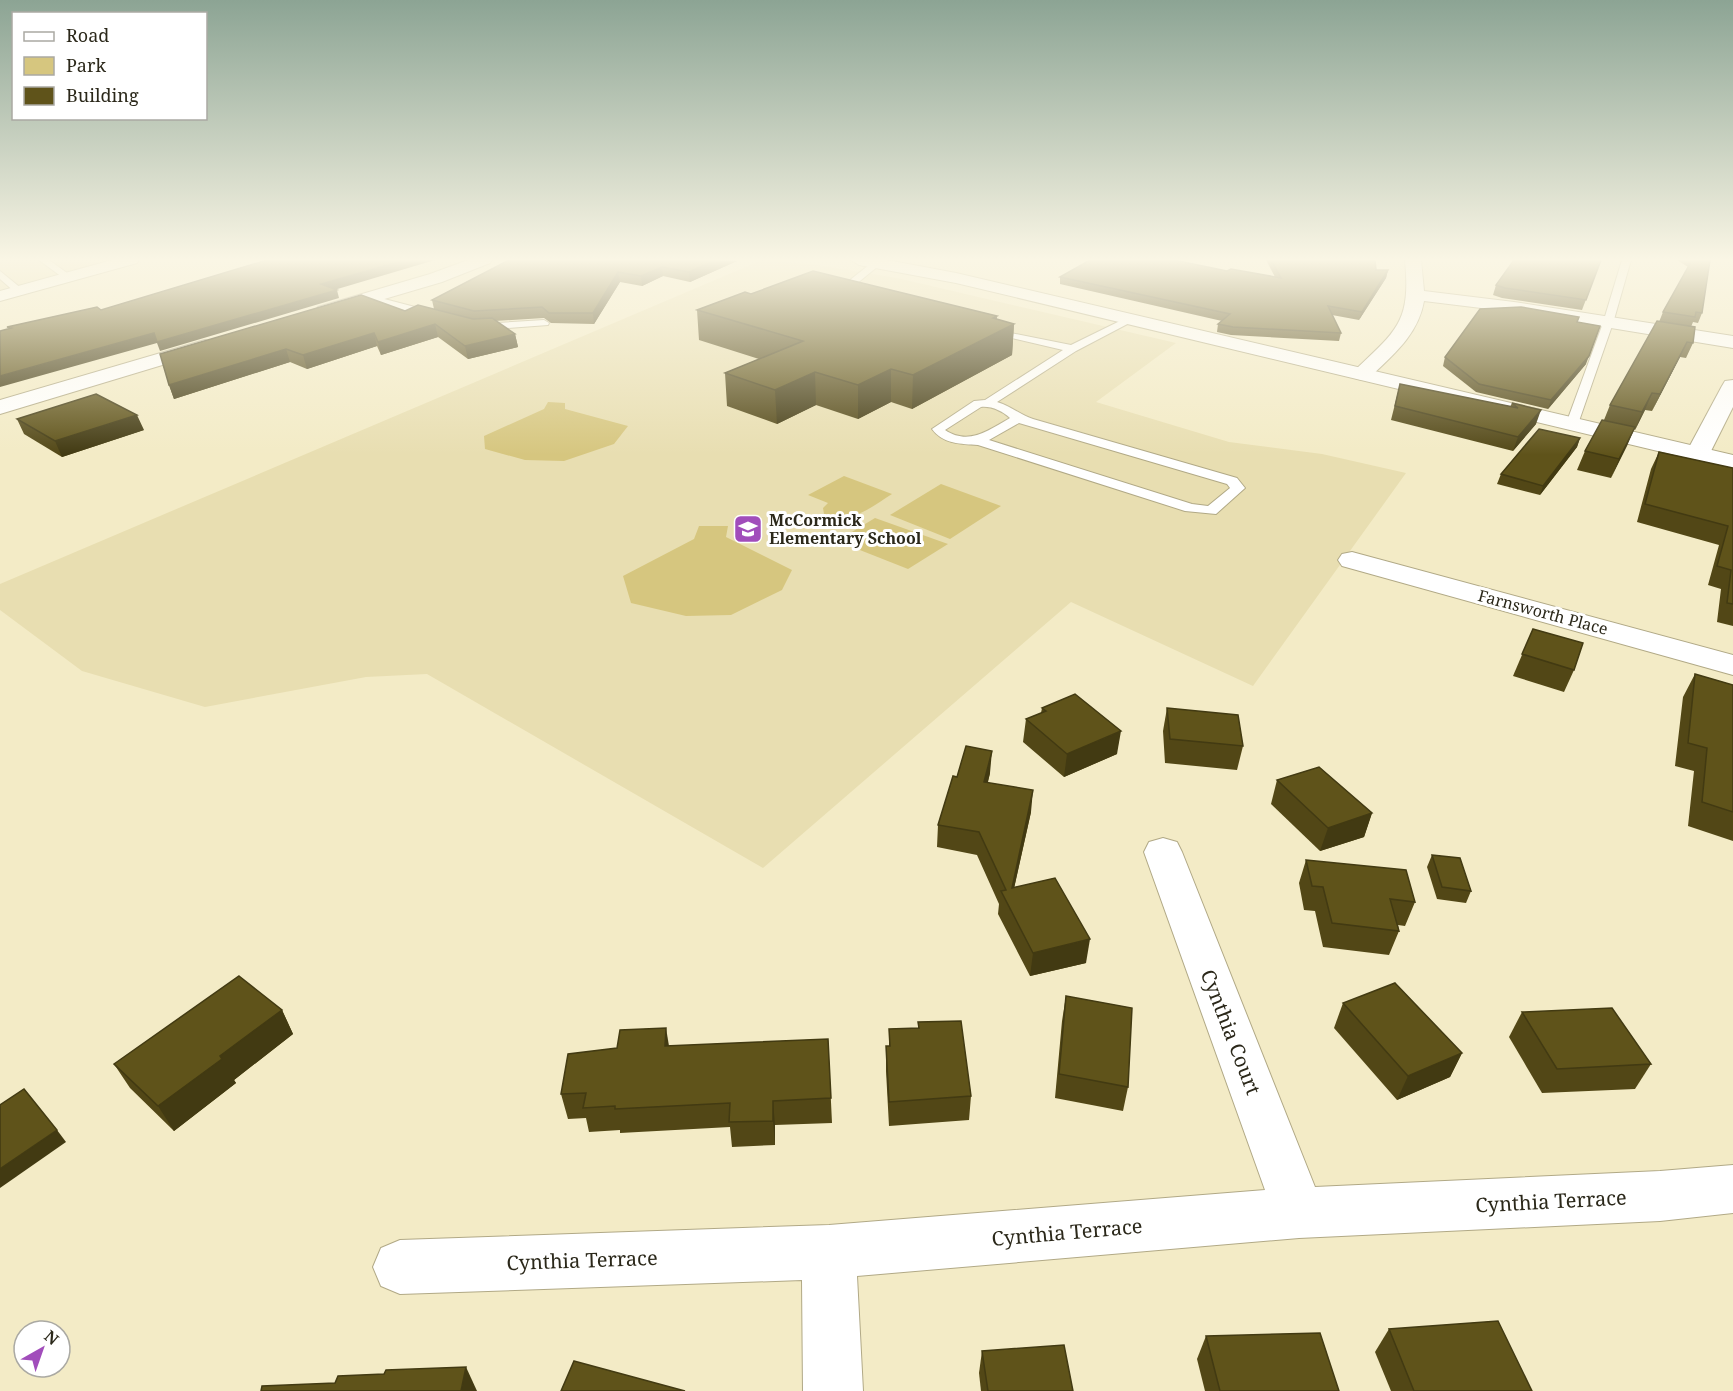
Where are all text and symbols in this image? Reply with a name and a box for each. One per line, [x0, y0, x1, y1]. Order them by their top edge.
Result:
legend [12, 12, 207, 120]
text: Road [66, 23, 109, 47]
text: Park [66, 53, 106, 77]
text: Building [66, 83, 139, 107]
place label: McCormick Elementary School [769, 509, 922, 549]
school or university icon: McCormick Elementary School [732, 513, 764, 545]
street label: Farnsworth Place [1476, 584, 1610, 640]
street label: Cynthia Court [1195, 966, 1267, 1098]
street label: Cynthia Terrace [1475, 1184, 1627, 1218]
street label: Cynthia Terrace [990, 1212, 1144, 1252]
street label: Cynthia Terrace [506, 1244, 658, 1276]
north arrow [12, 1319, 72, 1379]
text: N [40, 1325, 64, 1350]

